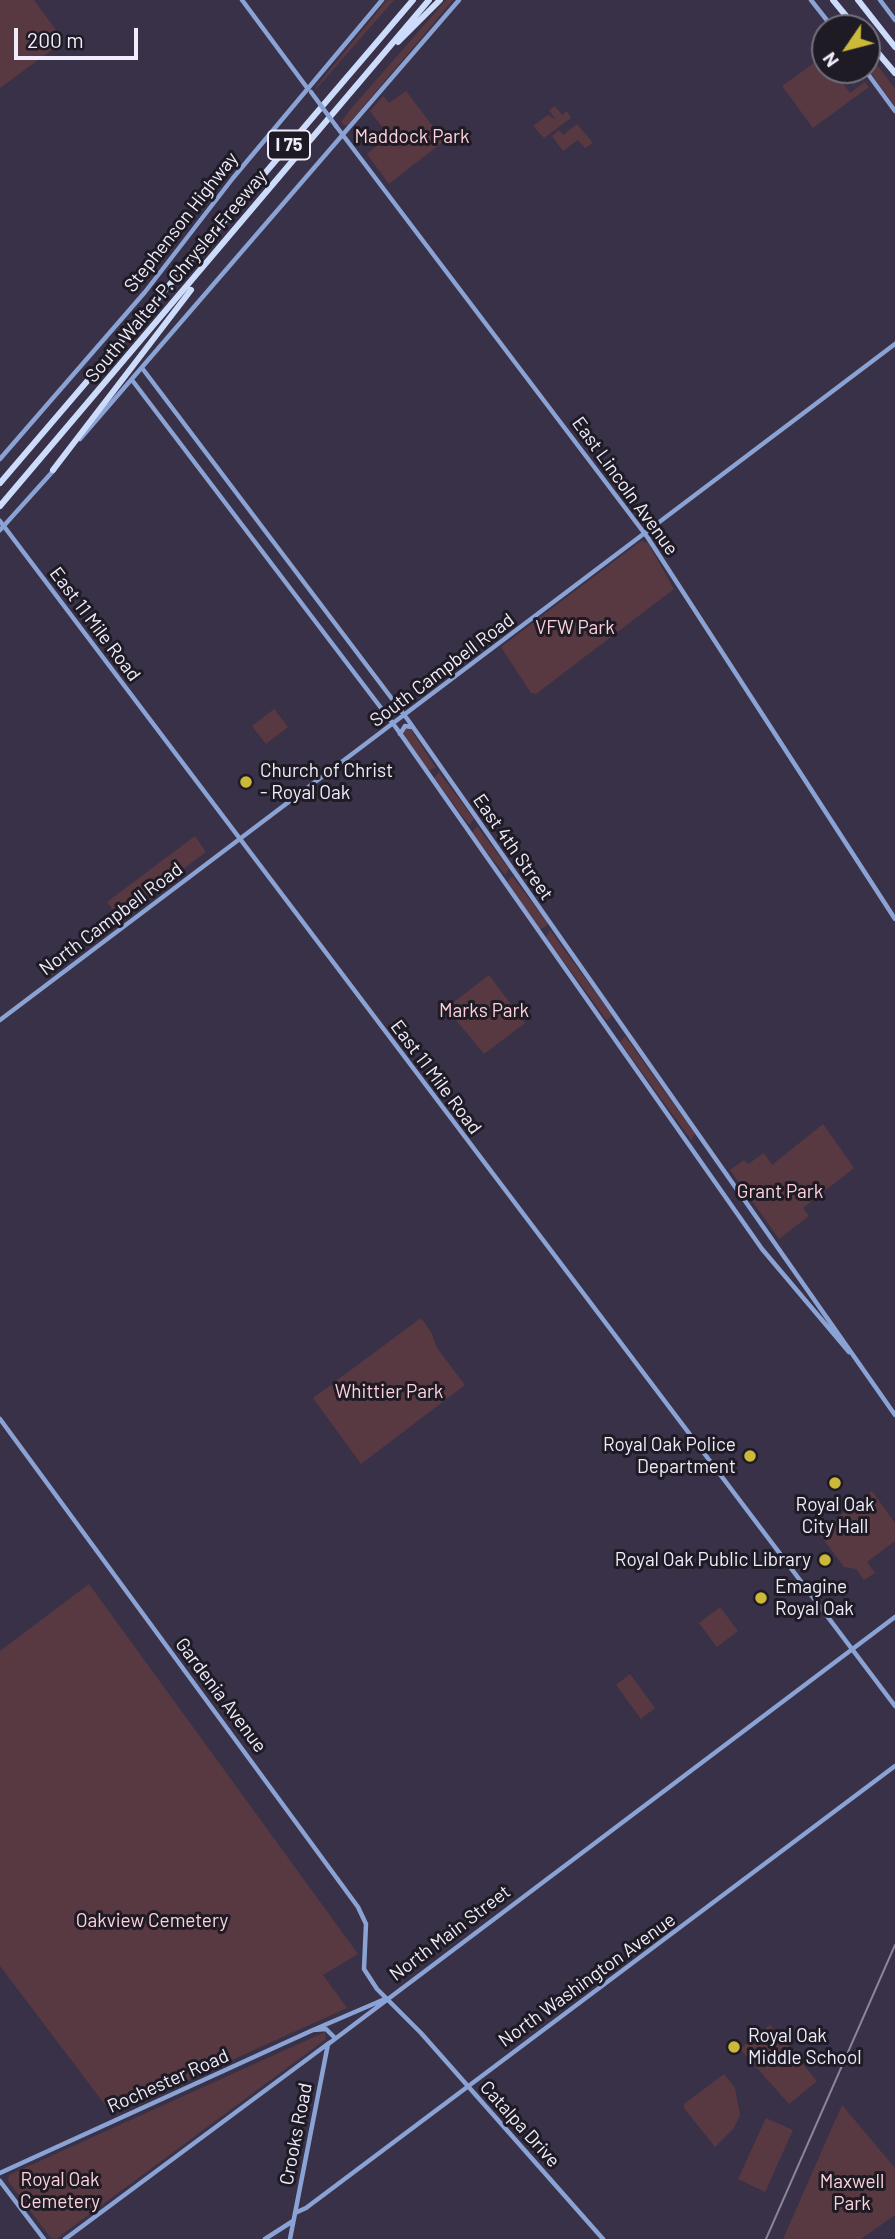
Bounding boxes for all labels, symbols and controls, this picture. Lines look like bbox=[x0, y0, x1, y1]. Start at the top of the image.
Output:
scale bar bbox=[18, 14, 142, 58]
north arrow bbox=[811, 14, 881, 84]
text: 200 m bbox=[27, 27, 84, 52]
text: N bbox=[817, 48, 843, 72]
park label: Maddock Park bbox=[355, 126, 469, 148]
road number: I 75 bbox=[268, 130, 310, 160]
street label: Stephenson Highway bbox=[119, 147, 243, 297]
street label: South Walter P. Chrysler Freeway bbox=[80, 165, 272, 387]
street label: East Lincoln Avenue bbox=[567, 412, 683, 560]
street label: East 11 Mile Road bbox=[45, 562, 145, 686]
street label: South Campbell Road bbox=[365, 608, 519, 732]
park label: VFW Park bbox=[535, 617, 615, 639]
place label: Church of Christ - Royal Oak bbox=[260, 760, 393, 804]
marker: Church of Christ - Royal Oak bbox=[238, 774, 254, 790]
street label: East 4th Street bbox=[468, 790, 558, 904]
street label: North Campbell Road bbox=[35, 858, 187, 980]
park label: Marks Park bbox=[439, 1000, 529, 1022]
street label: East 11 Mile Road bbox=[386, 1015, 486, 1139]
park label: Grant Park bbox=[737, 1181, 823, 1203]
park label: Whittier Park bbox=[335, 1381, 443, 1403]
place label: Royal Oak Police Department bbox=[603, 1434, 736, 1478]
marker: Royal Oak Police Department bbox=[742, 1448, 758, 1464]
marker: Royal Oak City Hall bbox=[827, 1475, 843, 1491]
place label: Royal Oak City Hall bbox=[796, 1494, 874, 1538]
place label: Royal Oak Public Library bbox=[615, 1549, 811, 1571]
marker: Royal Oak Public Library bbox=[817, 1552, 833, 1568]
place label: Emagine Royal Oak bbox=[775, 1576, 854, 1620]
marker: Emagine Royal Oak bbox=[753, 1590, 769, 1606]
street label: Gardenia Avenue bbox=[171, 1633, 271, 1757]
street label: North Main Street bbox=[385, 1880, 515, 1986]
street label: North Washington Avenue bbox=[494, 1908, 680, 2052]
park label: Oakview Cemetery bbox=[76, 1910, 228, 1932]
place label: Royal Oak Middle School bbox=[748, 2025, 862, 2069]
marker: Royal Oak Middle School bbox=[726, 2039, 742, 2055]
street label: Rochester Road bbox=[104, 2044, 232, 2118]
street label: Catalpa Drive bbox=[475, 2076, 565, 2172]
street label: Crooks Road bbox=[275, 2081, 317, 2187]
park label: Royal Oak Cemetery bbox=[20, 2169, 100, 2213]
park label: Maxwell Park bbox=[820, 2171, 884, 2215]

